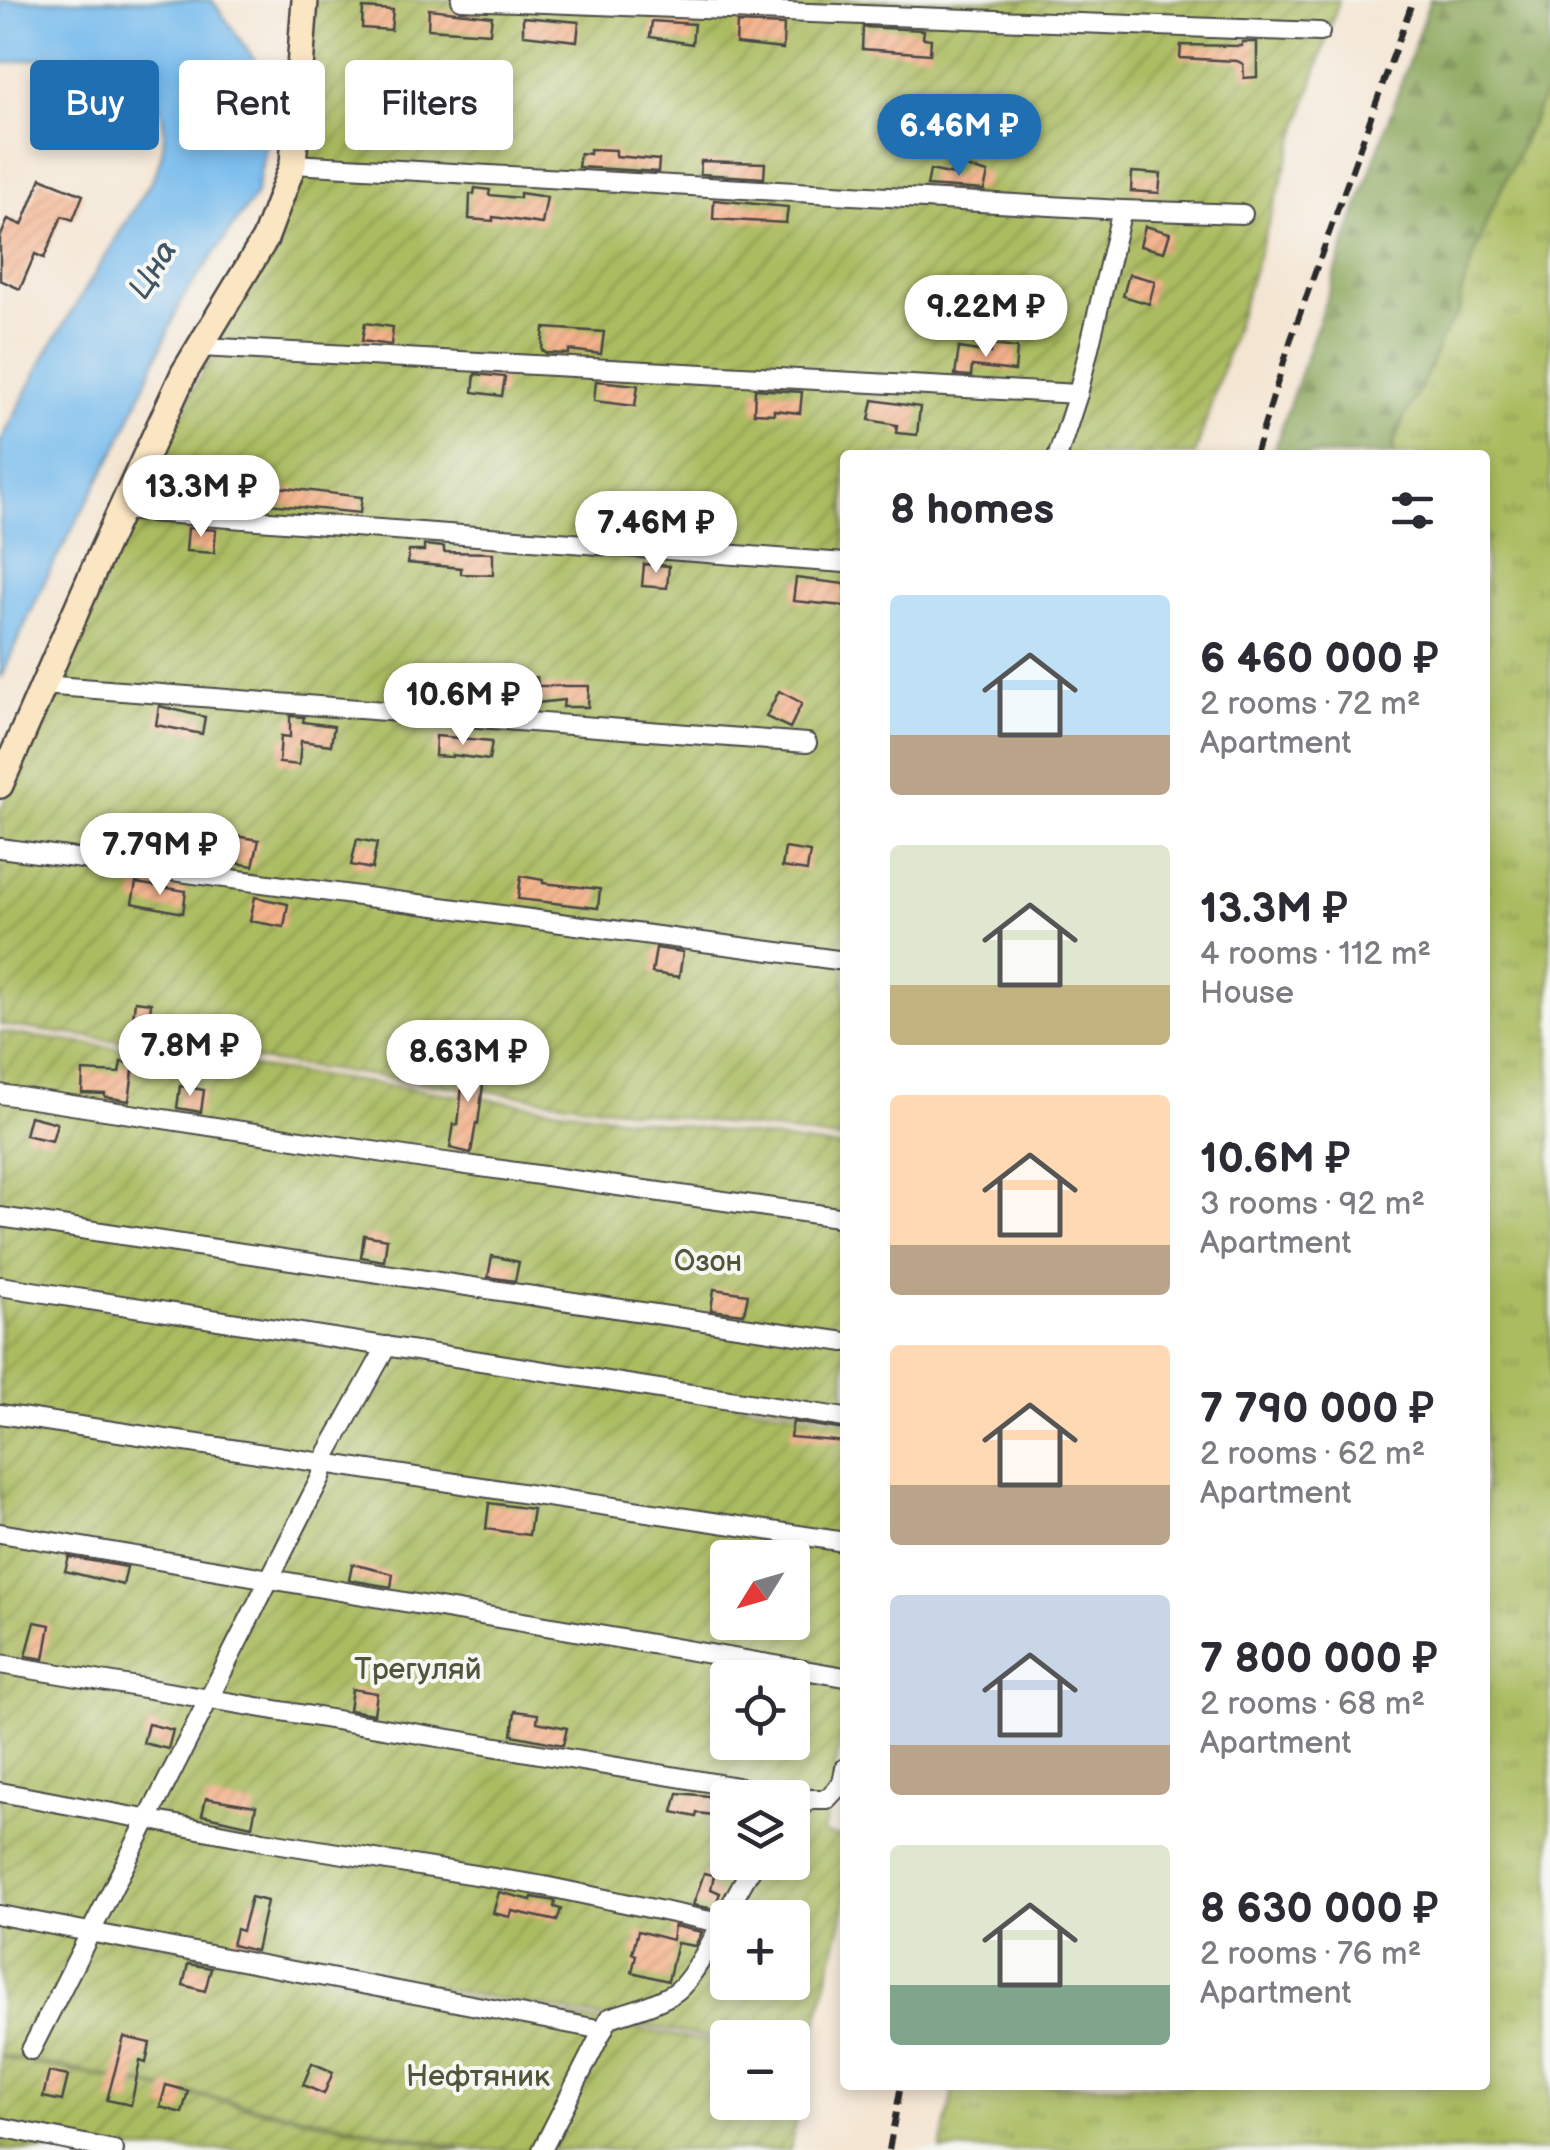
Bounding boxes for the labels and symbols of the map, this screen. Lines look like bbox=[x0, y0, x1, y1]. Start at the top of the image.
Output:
pin: 6.46M ₽ bbox=[867, 94, 1051, 179]
water label: Цна bbox=[120, 233, 186, 306]
pin: 9.22M ₽ bbox=[894, 275, 1078, 360]
pin: 13.3M ₽ bbox=[109, 455, 293, 540]
pin: 7.46M ₽ bbox=[564, 491, 748, 576]
pin: 10.6M ₽ bbox=[371, 663, 555, 748]
pin: 7.79M ₽ bbox=[68, 813, 252, 898]
pin: 7.8M ₽ bbox=[109, 1014, 271, 1099]
pin: 8.63M ₽ bbox=[376, 1020, 560, 1105]
park label: Озон bbox=[674, 1244, 742, 1280]
north arrow bbox=[710, 1540, 810, 1640]
park label: Трегуляй bbox=[354, 1652, 482, 1688]
park label: Нефтяник bbox=[406, 2059, 550, 2095]

